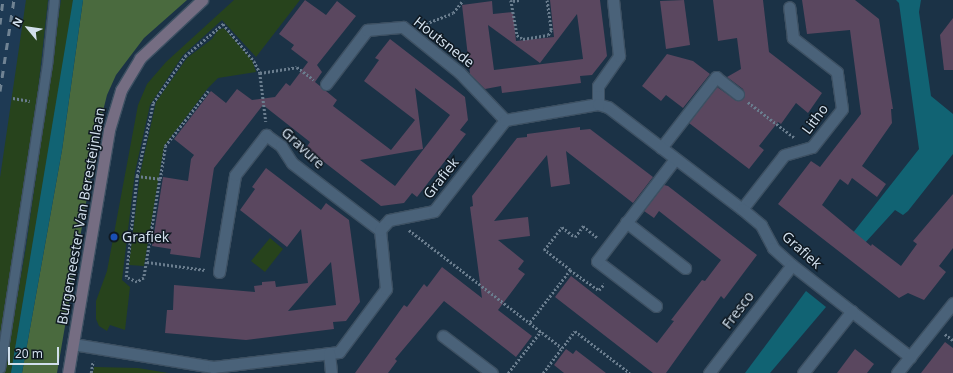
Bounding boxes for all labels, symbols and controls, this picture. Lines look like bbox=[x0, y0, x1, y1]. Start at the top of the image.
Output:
north arrow bbox=[8, 8, 48, 48]
street label: Houtsnede bbox=[410, 13, 478, 71]
text: N bbox=[8, 14, 26, 29]
street label: Litho bbox=[798, 101, 832, 137]
street label: Burgemeester Van Beresteijnlaan bbox=[54, 106, 108, 326]
street label: Gravure bbox=[278, 124, 328, 172]
street label: Grafiek bbox=[420, 154, 462, 202]
street label: Grafiek bbox=[779, 228, 825, 272]
place label: Grafiek bbox=[122, 229, 169, 245]
marker: Grafiek bbox=[109, 232, 119, 242]
street label: Fresco bbox=[718, 288, 758, 332]
scale bar bbox=[10, 339, 61, 365]
text: 20 m bbox=[15, 345, 43, 362]

